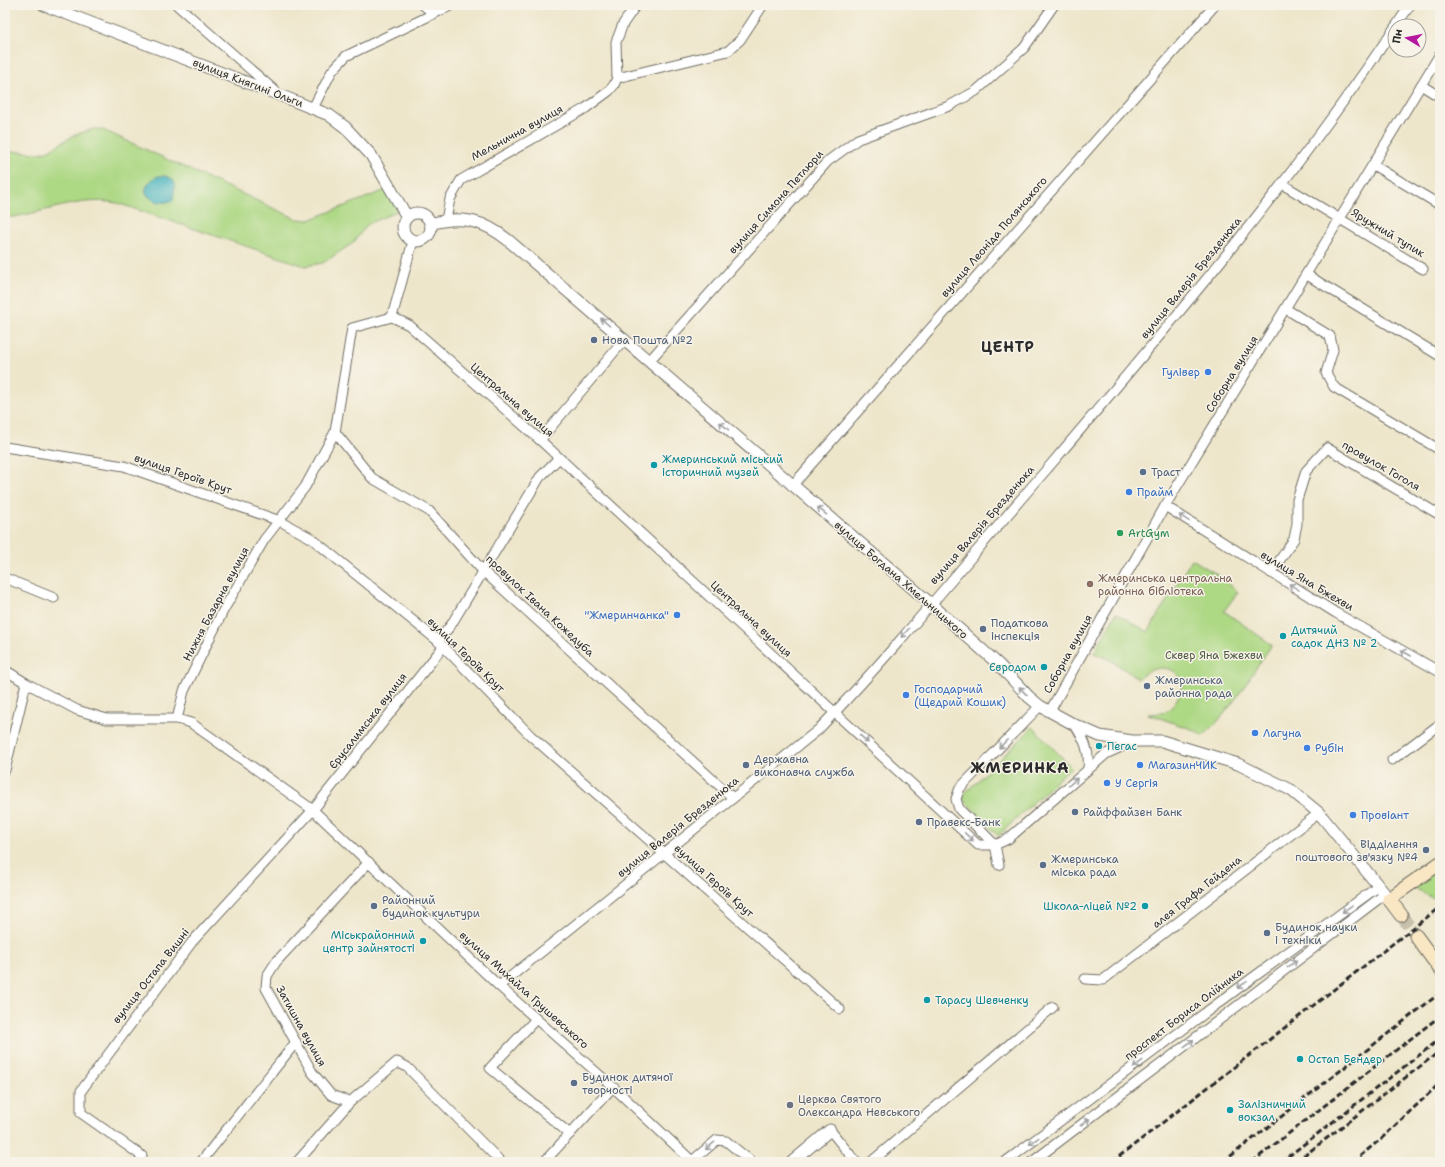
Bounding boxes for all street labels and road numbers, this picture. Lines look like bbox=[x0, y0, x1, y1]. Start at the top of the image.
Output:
street label: вулиця Княгині Ольги bbox=[190, 55, 306, 111]
street label: Мельнична вулиця bbox=[468, 101, 566, 165]
street label: вулиця Симона Петлюри bbox=[725, 147, 827, 257]
street label: вулиця Леоніда Полянського bbox=[937, 173, 1051, 301]
street label: Яружний тупик bbox=[1348, 205, 1428, 261]
street label: вулиця Валерія Брезденюка bbox=[1137, 214, 1245, 342]
street label: Соборна вулиця bbox=[1202, 333, 1262, 415]
street label: Центральна вулиця bbox=[467, 360, 557, 440]
street label: провулок Гоголя bbox=[1339, 438, 1423, 494]
street label: вулиця Героїв Крут bbox=[132, 450, 234, 498]
street label: вулиця Валерія Брезденюка bbox=[926, 462, 1038, 588]
street label: вулиця Богдана Хмельницького bbox=[831, 518, 971, 643]
street label: Нижня Базарна вулиця bbox=[179, 544, 253, 664]
street label: вулиця Яна Бжехви bbox=[1258, 547, 1356, 615]
street label: провулок Івана Кожедуба bbox=[483, 552, 597, 660]
street label: Центральна вулиця bbox=[707, 577, 795, 661]
street label: Соборна вулиця bbox=[1040, 612, 1096, 696]
street label: вулиця Героїв Крут bbox=[424, 614, 508, 696]
street label: Єрусалимська вулиця bbox=[326, 670, 410, 772]
street label: вулиця Валерія Брезденюка bbox=[614, 773, 742, 881]
street label: вулиця Героїв Крут bbox=[671, 841, 757, 921]
street label: алея Графа Гейдена bbox=[1149, 852, 1245, 932]
street label: вулиця Остапа Вишні bbox=[109, 925, 193, 1027]
street label: вулиця Михайла Грушевського bbox=[456, 928, 592, 1052]
street label: проспект Бориса Олійника bbox=[1122, 964, 1247, 1064]
street label: Затишна вулиця bbox=[273, 983, 329, 1069]

